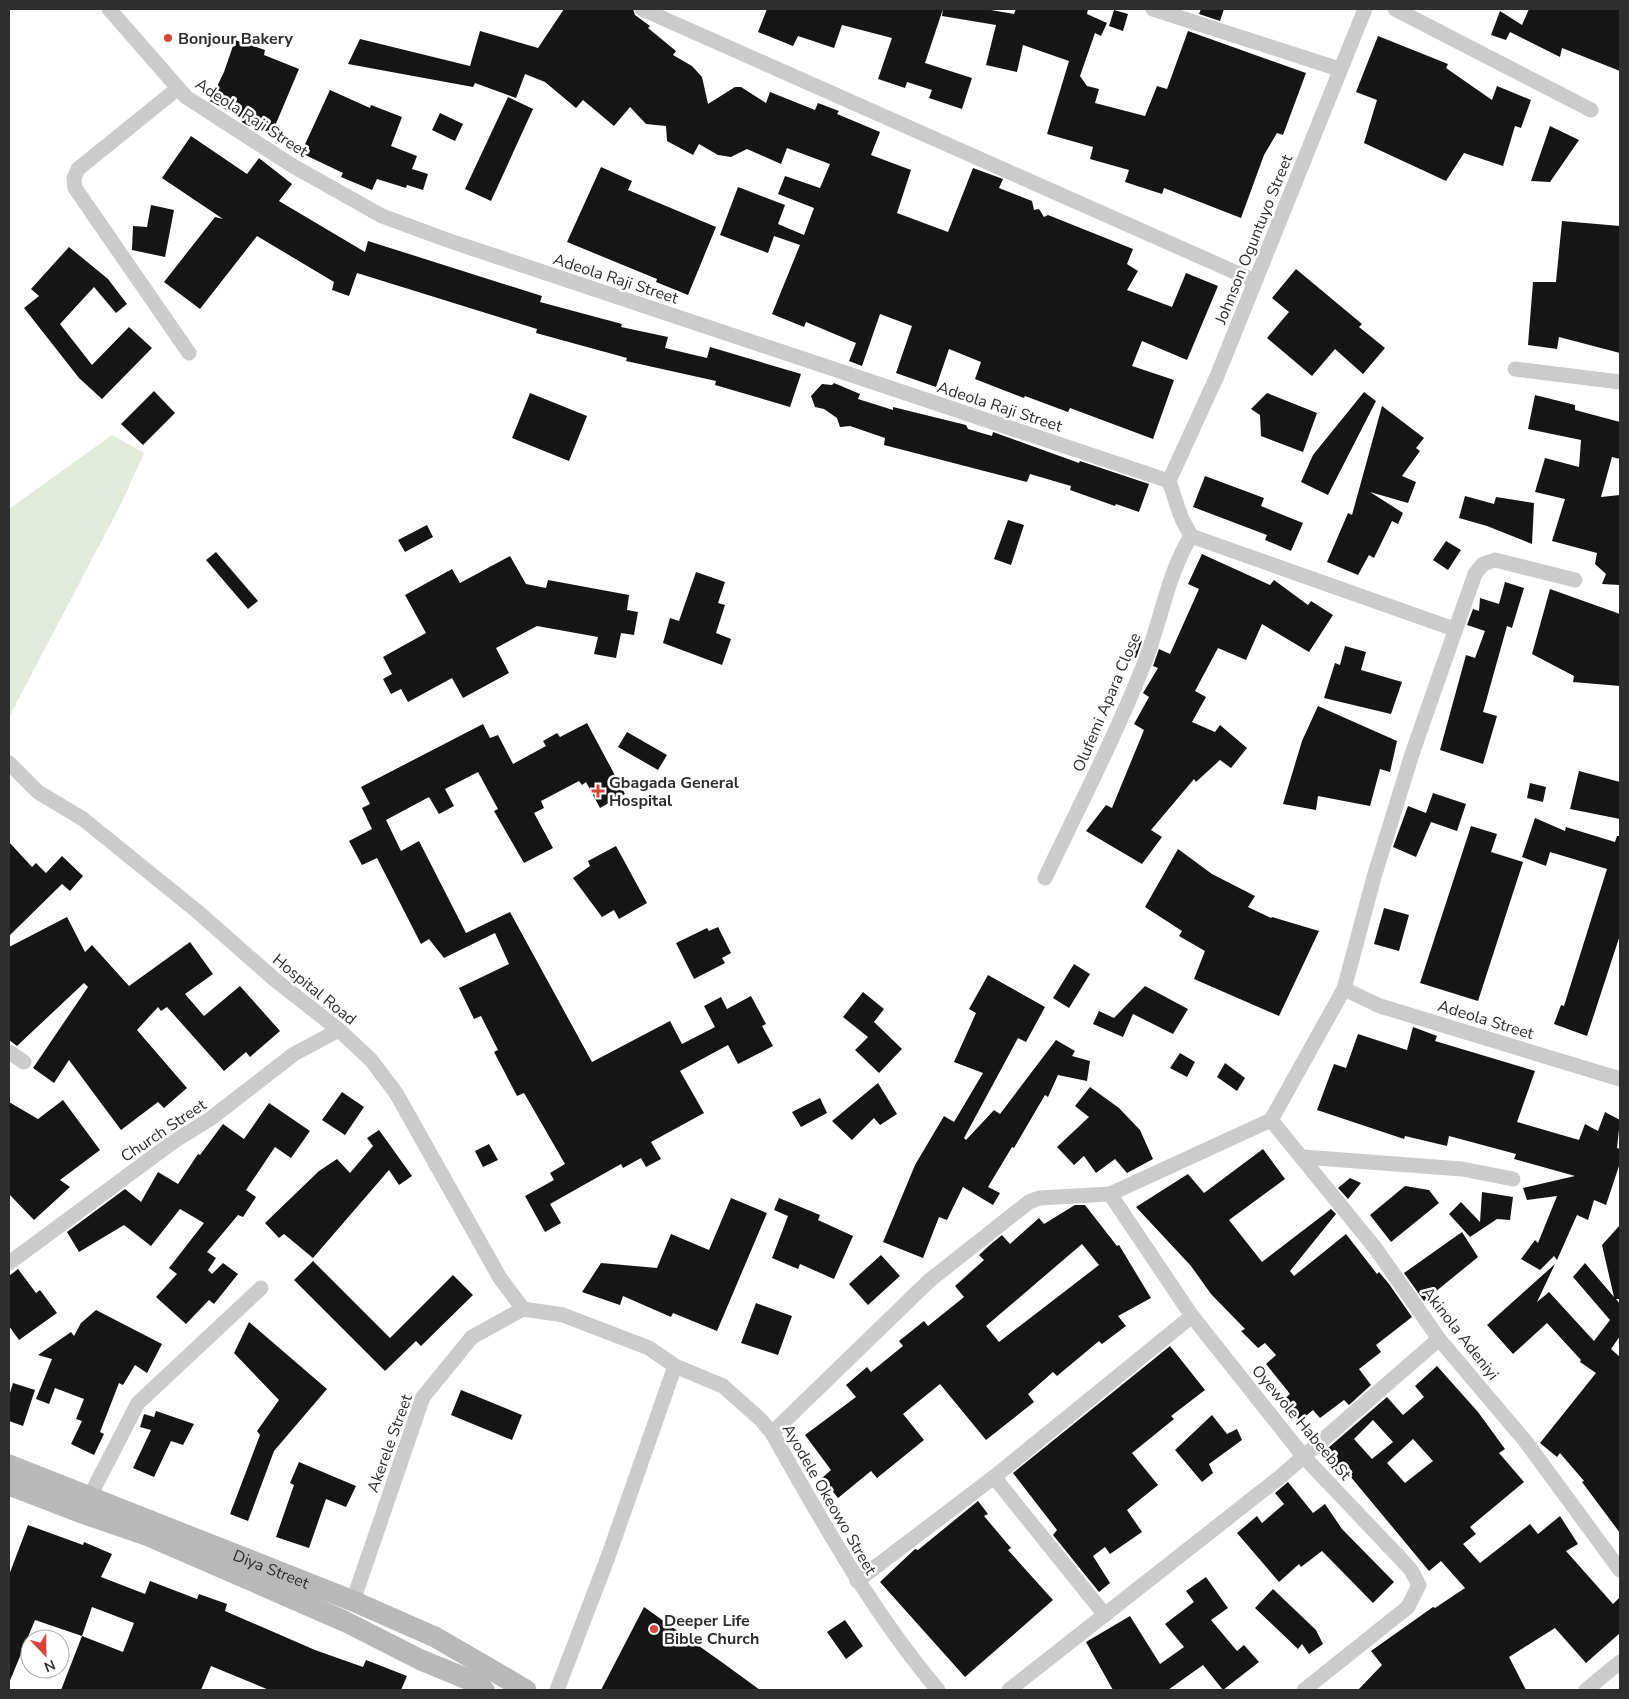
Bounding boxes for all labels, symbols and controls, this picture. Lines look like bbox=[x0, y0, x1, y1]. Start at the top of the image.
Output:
place label: Bonjour Bakery bbox=[178, 28, 293, 50]
marker: Bonjour Bakery bbox=[162, 32, 174, 44]
street label: Adeola Raji Street bbox=[191, 73, 312, 163]
street label: Johnson Oguntuyo Street bbox=[1209, 151, 1298, 328]
street label: Adeola Raji Street bbox=[550, 248, 681, 310]
street label: Adeola Raji Street bbox=[934, 376, 1065, 438]
street label: Olufemi Apara Close bbox=[1068, 629, 1146, 775]
place label: Gbagada General Hospital bbox=[609, 772, 739, 812]
marker: Gbagada General Hospital bbox=[591, 784, 605, 798]
street label: Hospital Road bbox=[268, 949, 361, 1030]
street label: Adeola Street bbox=[1435, 995, 1537, 1045]
street label: Church Street bbox=[116, 1094, 211, 1168]
street label: Akinola Adeniyi bbox=[1417, 1282, 1504, 1385]
street label: Oyewole Habeeb St bbox=[1246, 1360, 1356, 1485]
street label: Akerele Street bbox=[362, 1391, 418, 1496]
street label: Ayodele Okeowo Street bbox=[777, 1420, 882, 1579]
street label: Diya Street bbox=[230, 1545, 312, 1595]
place label: Deeper Life Bible Church bbox=[664, 1610, 759, 1650]
marker: Deeper Life Bible Church bbox=[648, 1623, 660, 1635]
north arrow bbox=[20, 1629, 70, 1679]
text: N bbox=[41, 1655, 58, 1676]

